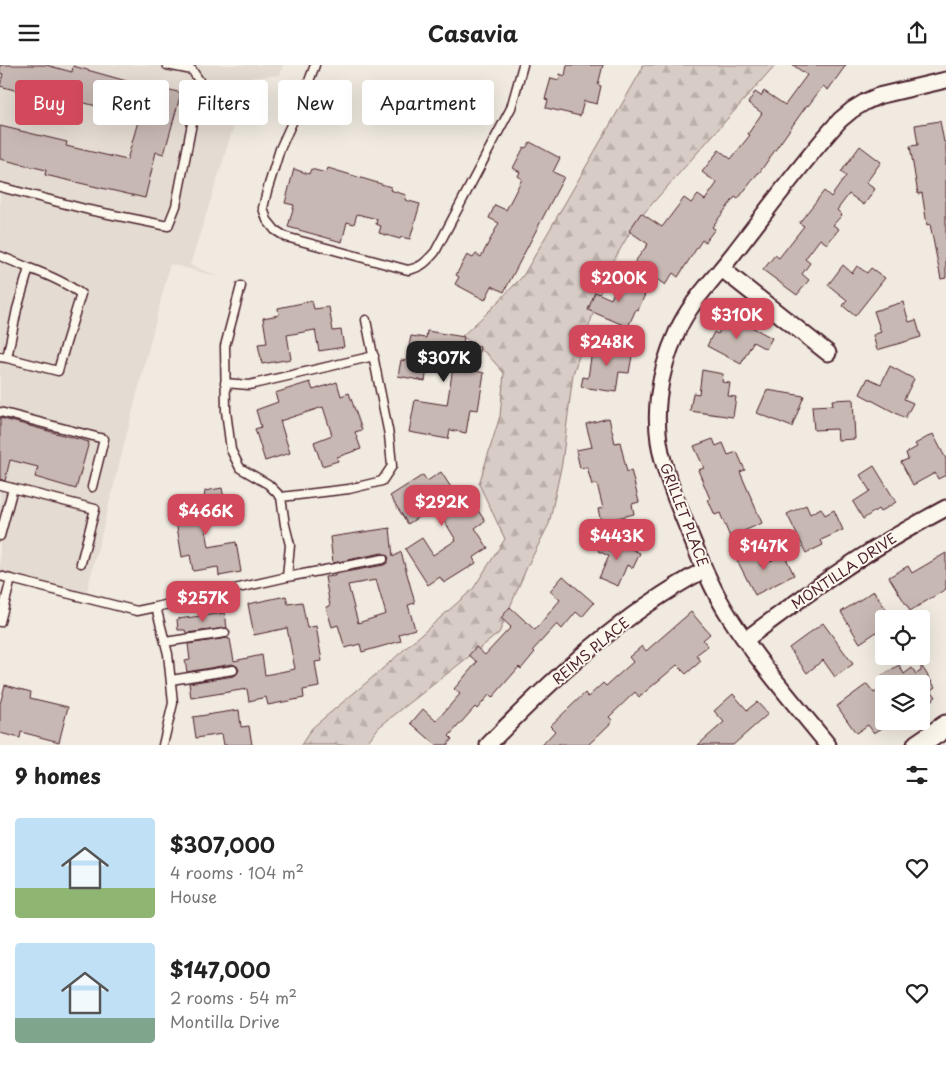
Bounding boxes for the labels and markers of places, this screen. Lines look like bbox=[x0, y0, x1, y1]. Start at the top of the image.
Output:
pin: $200K bbox=[584, 261, 654, 303]
pin: $310K bbox=[702, 297, 772, 340]
pin: $248K bbox=[572, 325, 642, 367]
pin: $307K bbox=[409, 341, 479, 383]
pin: $292K bbox=[407, 485, 477, 527]
pin: $466K bbox=[171, 493, 241, 536]
pin: $443K bbox=[582, 519, 652, 561]
pin: $147K bbox=[729, 529, 799, 571]
pin: $257K bbox=[168, 581, 238, 623]

